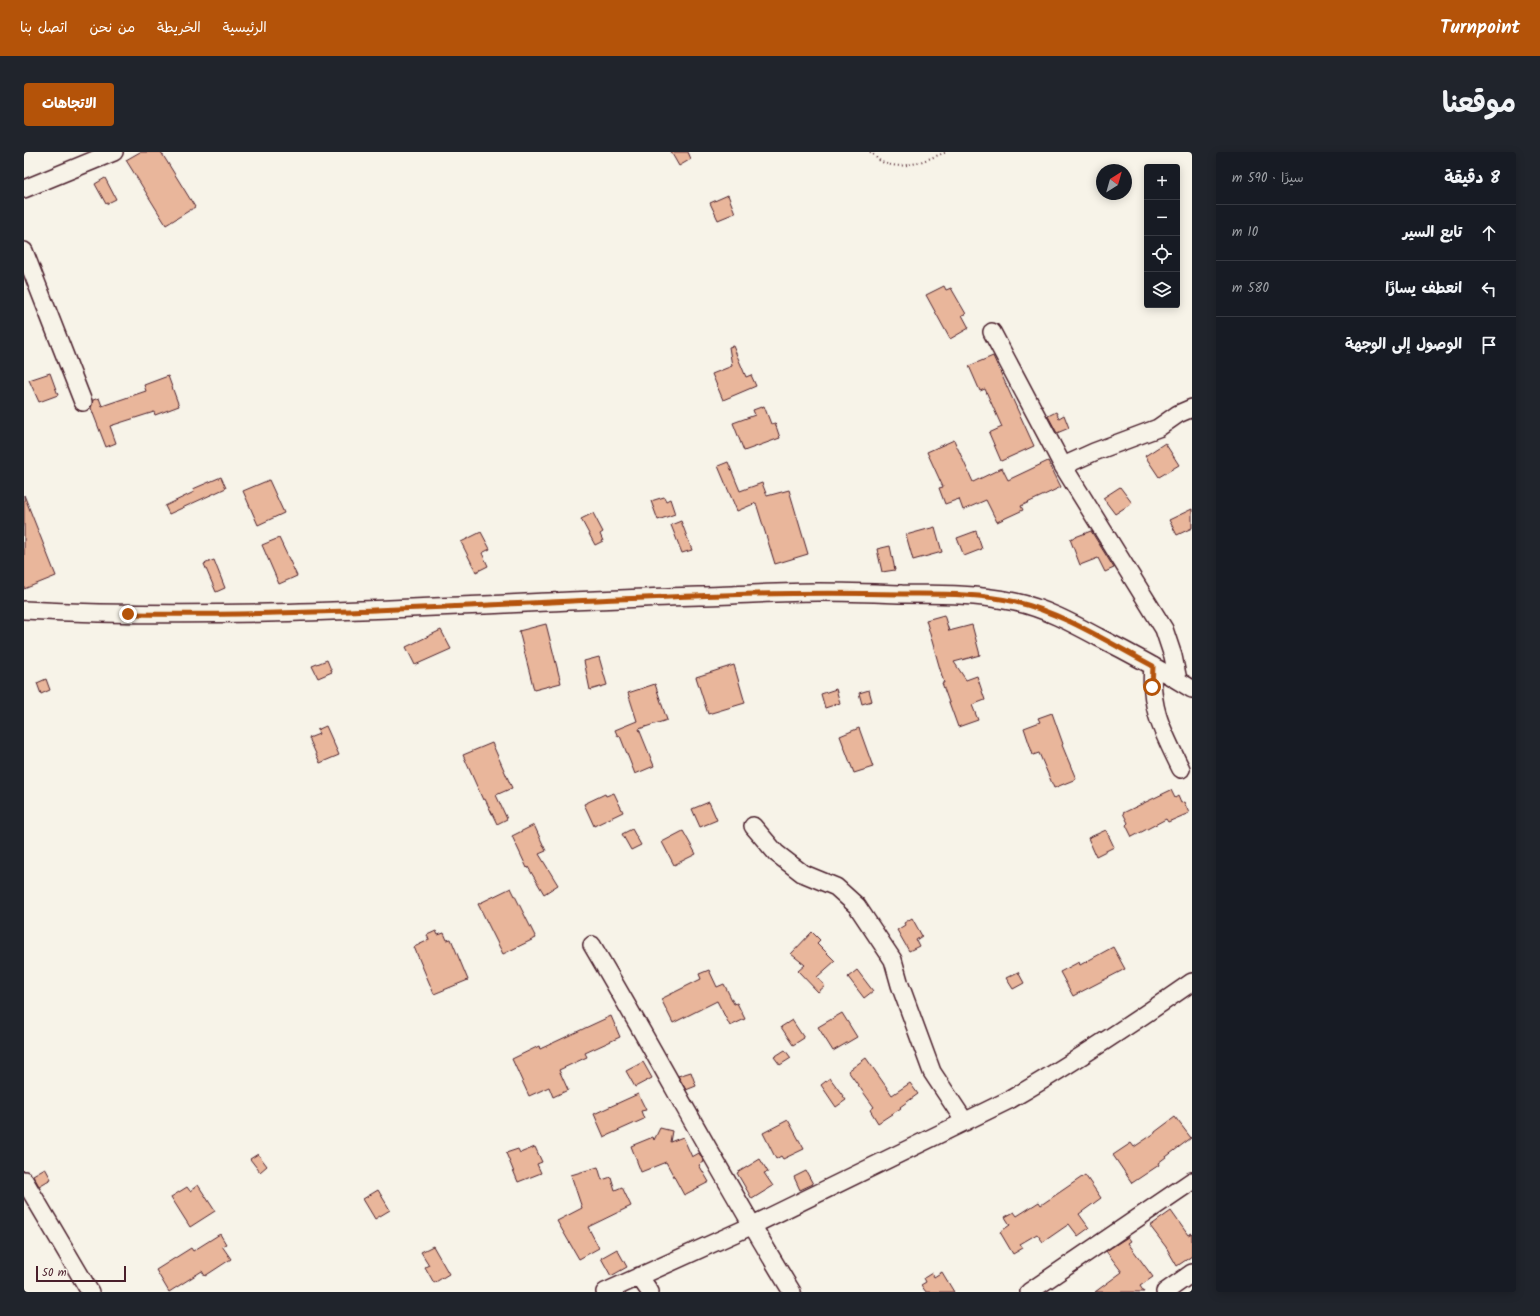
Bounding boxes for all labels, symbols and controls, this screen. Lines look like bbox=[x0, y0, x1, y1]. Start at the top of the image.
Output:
text: Turnpoint bbox=[1440, 13, 1520, 43]
text: اتصل بنا bbox=[20, 17, 68, 39]
text: من نحن bbox=[90, 17, 135, 39]
text: الخريطة bbox=[157, 17, 201, 39]
text: الرئيسية bbox=[223, 17, 267, 39]
text: موقعنا bbox=[1442, 82, 1516, 127]
button: الاتجاهات bbox=[24, 83, 114, 126]
north arrow bbox=[1096, 164, 1132, 200]
map controls bbox=[1144, 164, 1180, 308]
button: + bbox=[1144, 164, 1180, 200]
text: 8 دقيقة bbox=[1444, 165, 1500, 192]
text: سيرًا · 590 m bbox=[1232, 168, 1304, 189]
button: − bbox=[1144, 200, 1180, 236]
text: تابع السير bbox=[1403, 221, 1462, 245]
text: 10 m bbox=[1232, 222, 1258, 243]
icon: ahead bbox=[1478, 222, 1500, 244]
button: locate bbox=[1144, 236, 1180, 272]
button: layers bbox=[1144, 272, 1180, 308]
text: انعطف يسارًا bbox=[1385, 277, 1462, 301]
text: 580 m bbox=[1232, 278, 1269, 299]
icon: left bbox=[1478, 278, 1500, 300]
text: الوصول إلى الوجهة bbox=[1345, 333, 1462, 357]
icon: arrive bbox=[1478, 334, 1500, 356]
route end bbox=[119, 605, 137, 623]
route start bbox=[1143, 678, 1161, 696]
scale bar bbox=[36, 1264, 126, 1283]
text: 50 m bbox=[42, 1264, 67, 1282]

